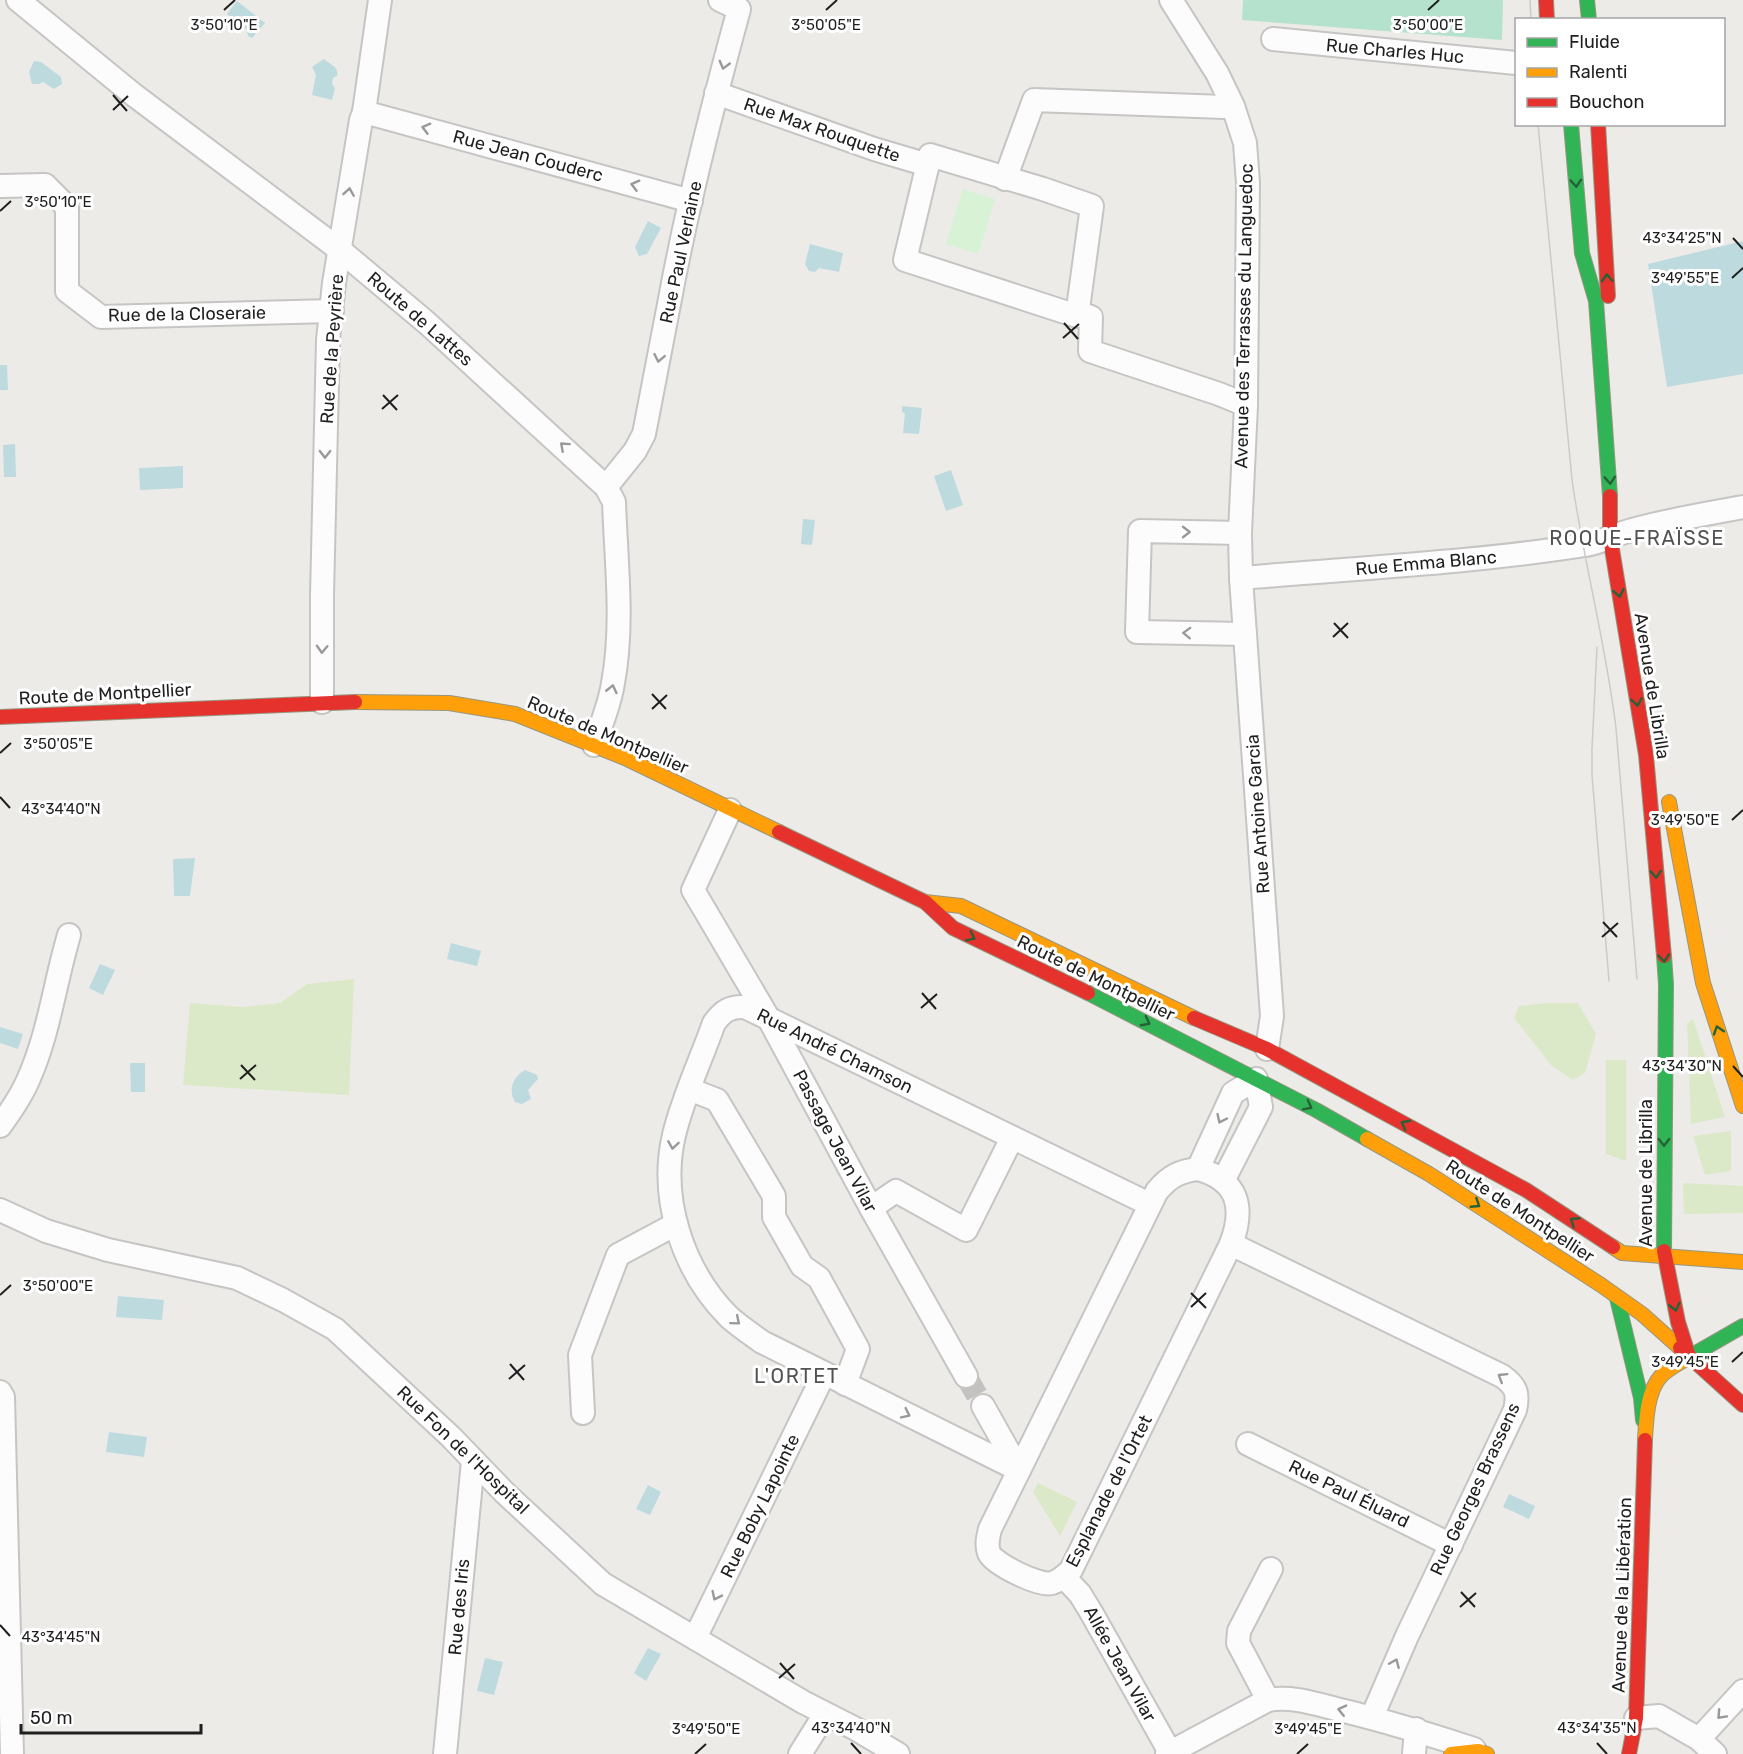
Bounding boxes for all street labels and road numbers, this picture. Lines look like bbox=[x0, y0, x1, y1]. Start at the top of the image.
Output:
street label: Rue Charles Huc bbox=[1325, 34, 1465, 68]
street label: Rue Max Rouquette bbox=[741, 93, 903, 167]
street label: Rue Jean Couderc bbox=[451, 125, 605, 187]
street label: Avenue des Terrasses du Languedoc bbox=[1230, 163, 1258, 469]
street label: Rue Paul Verlaine bbox=[655, 179, 707, 325]
street label: Route de Lattes bbox=[363, 267, 477, 371]
street label: Rue de la Peyrière bbox=[316, 273, 348, 425]
street label: Rue de la Closeraie bbox=[108, 302, 266, 326]
street label: Rue Emma Blanc bbox=[1355, 546, 1498, 580]
street label: Avenue de Librilla bbox=[1630, 611, 1674, 761]
street label: Route de Montpellier bbox=[18, 678, 192, 710]
street label: Route de Montpellier bbox=[524, 691, 692, 779]
street label: Rue Antoine Garcia bbox=[1241, 734, 1275, 894]
street label: Route de Montpellier bbox=[1013, 930, 1179, 1026]
street label: Rue André Chamson bbox=[753, 1004, 917, 1098]
street label: Passage Jean Vilar bbox=[788, 1066, 882, 1216]
street label: Avenue de Librilla bbox=[1635, 1099, 1657, 1247]
street label: Route de Montpellier bbox=[1442, 1155, 1599, 1267]
street label: Rue Fon de l'Hospital bbox=[392, 1381, 534, 1519]
street label: Rue Georges Brassens bbox=[1425, 1399, 1525, 1579]
street label: Esplanade de l'Ortet bbox=[1061, 1411, 1157, 1571]
street label: Rue Boby Lapointe bbox=[716, 1431, 804, 1581]
street label: Rue Paul Éluard bbox=[1285, 1455, 1413, 1533]
street label: Avenue de la Libération bbox=[1608, 1497, 1636, 1693]
street label: Rue des Iris bbox=[444, 1558, 474, 1656]
street label: Allée Jean Vilar bbox=[1079, 1602, 1161, 1726]

